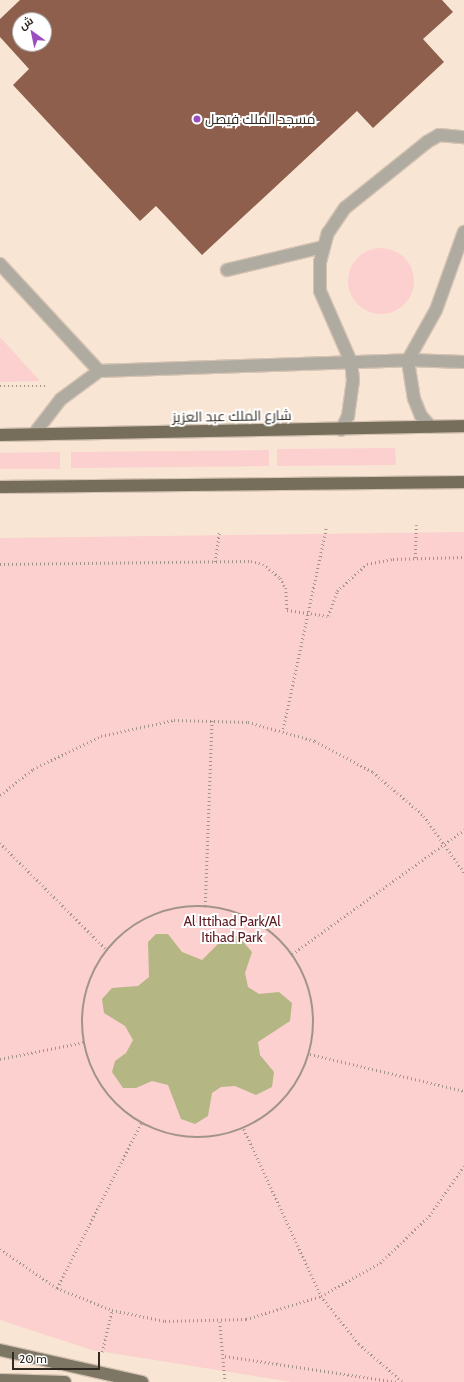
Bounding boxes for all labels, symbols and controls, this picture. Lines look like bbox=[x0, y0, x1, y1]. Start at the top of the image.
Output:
north arrow bbox=[12, 12, 52, 52]
text: ش bbox=[16, 13, 36, 32]
place label: مسجد الملك فيصل bbox=[205, 111, 315, 127]
marker: مسجد الملك فيصل bbox=[192, 114, 202, 124]
street label: شارع الملك عبد العزيز bbox=[172, 407, 292, 425]
park label: Al Ittihad Park/Al Itihad Park bbox=[184, 913, 280, 946]
scale bar bbox=[14, 1344, 102, 1370]
text: 20 m bbox=[19, 1351, 47, 1366]

